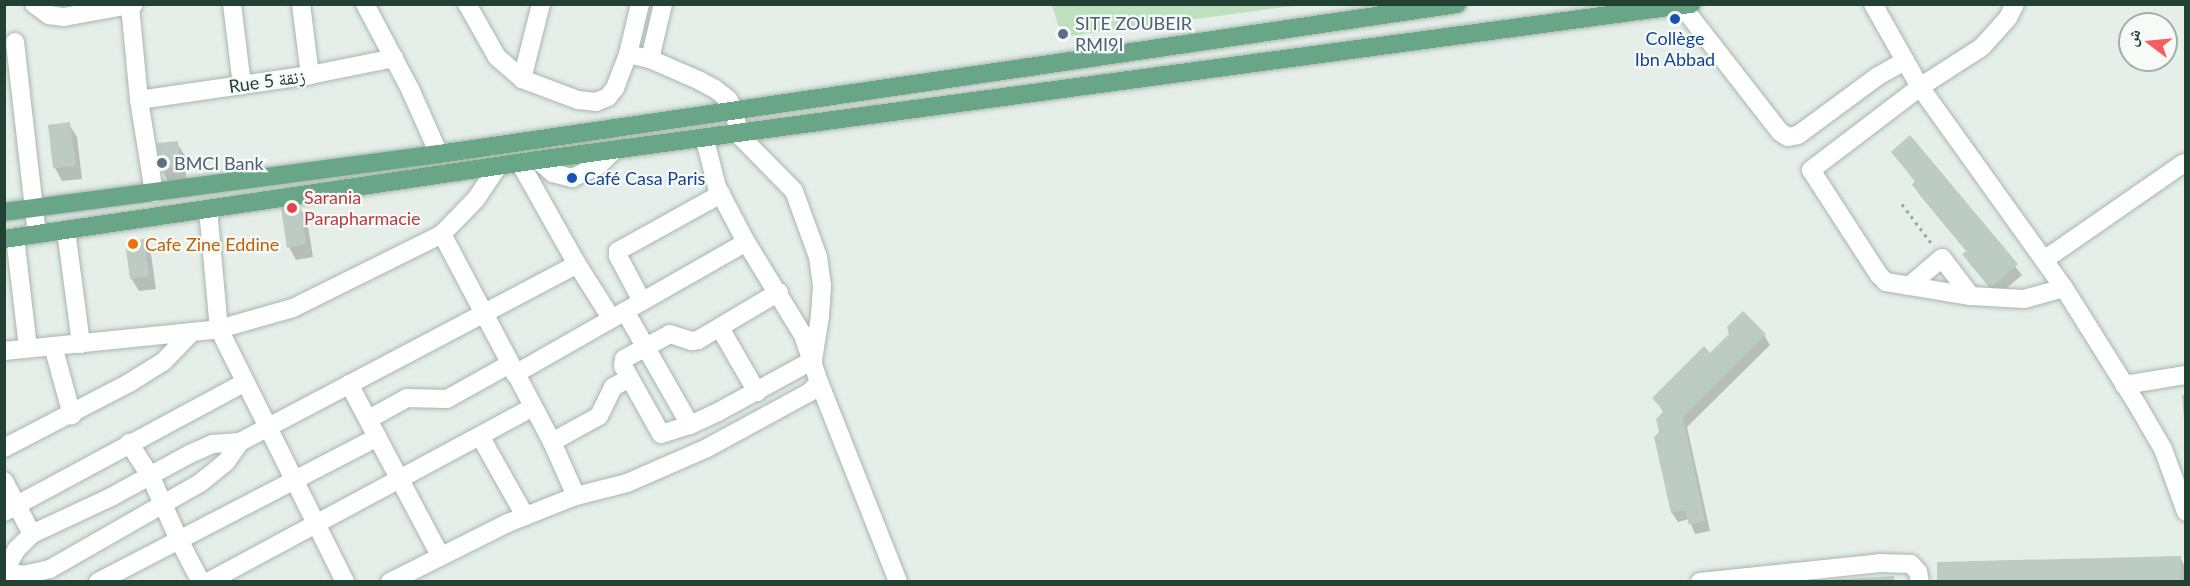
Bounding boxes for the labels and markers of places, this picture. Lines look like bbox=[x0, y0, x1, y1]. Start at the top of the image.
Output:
marker: Collège Ibn Abbad bbox=[1668, 12, 1682, 26]
place label: SITE ZOUBEIR RMI9I bbox=[1075, 13, 1192, 56]
marker: SITE ZOUBEIR RMI9I bbox=[1056, 27, 1070, 41]
place label: Collège Ibn Abbad bbox=[1635, 28, 1715, 70]
place label: BMCI Bank bbox=[174, 152, 264, 174]
marker: BMCI Bank bbox=[155, 156, 169, 170]
place label: Café Casa Paris bbox=[584, 167, 705, 189]
marker: Café Casa Paris bbox=[565, 171, 579, 185]
place label: Sarania Parapharmacie bbox=[304, 187, 421, 230]
marker: Sarania Parapharmacie bbox=[285, 201, 299, 215]
place label: Cafe Zine Eddine bbox=[145, 233, 279, 255]
marker: Cafe Zine Eddine bbox=[126, 237, 140, 251]

